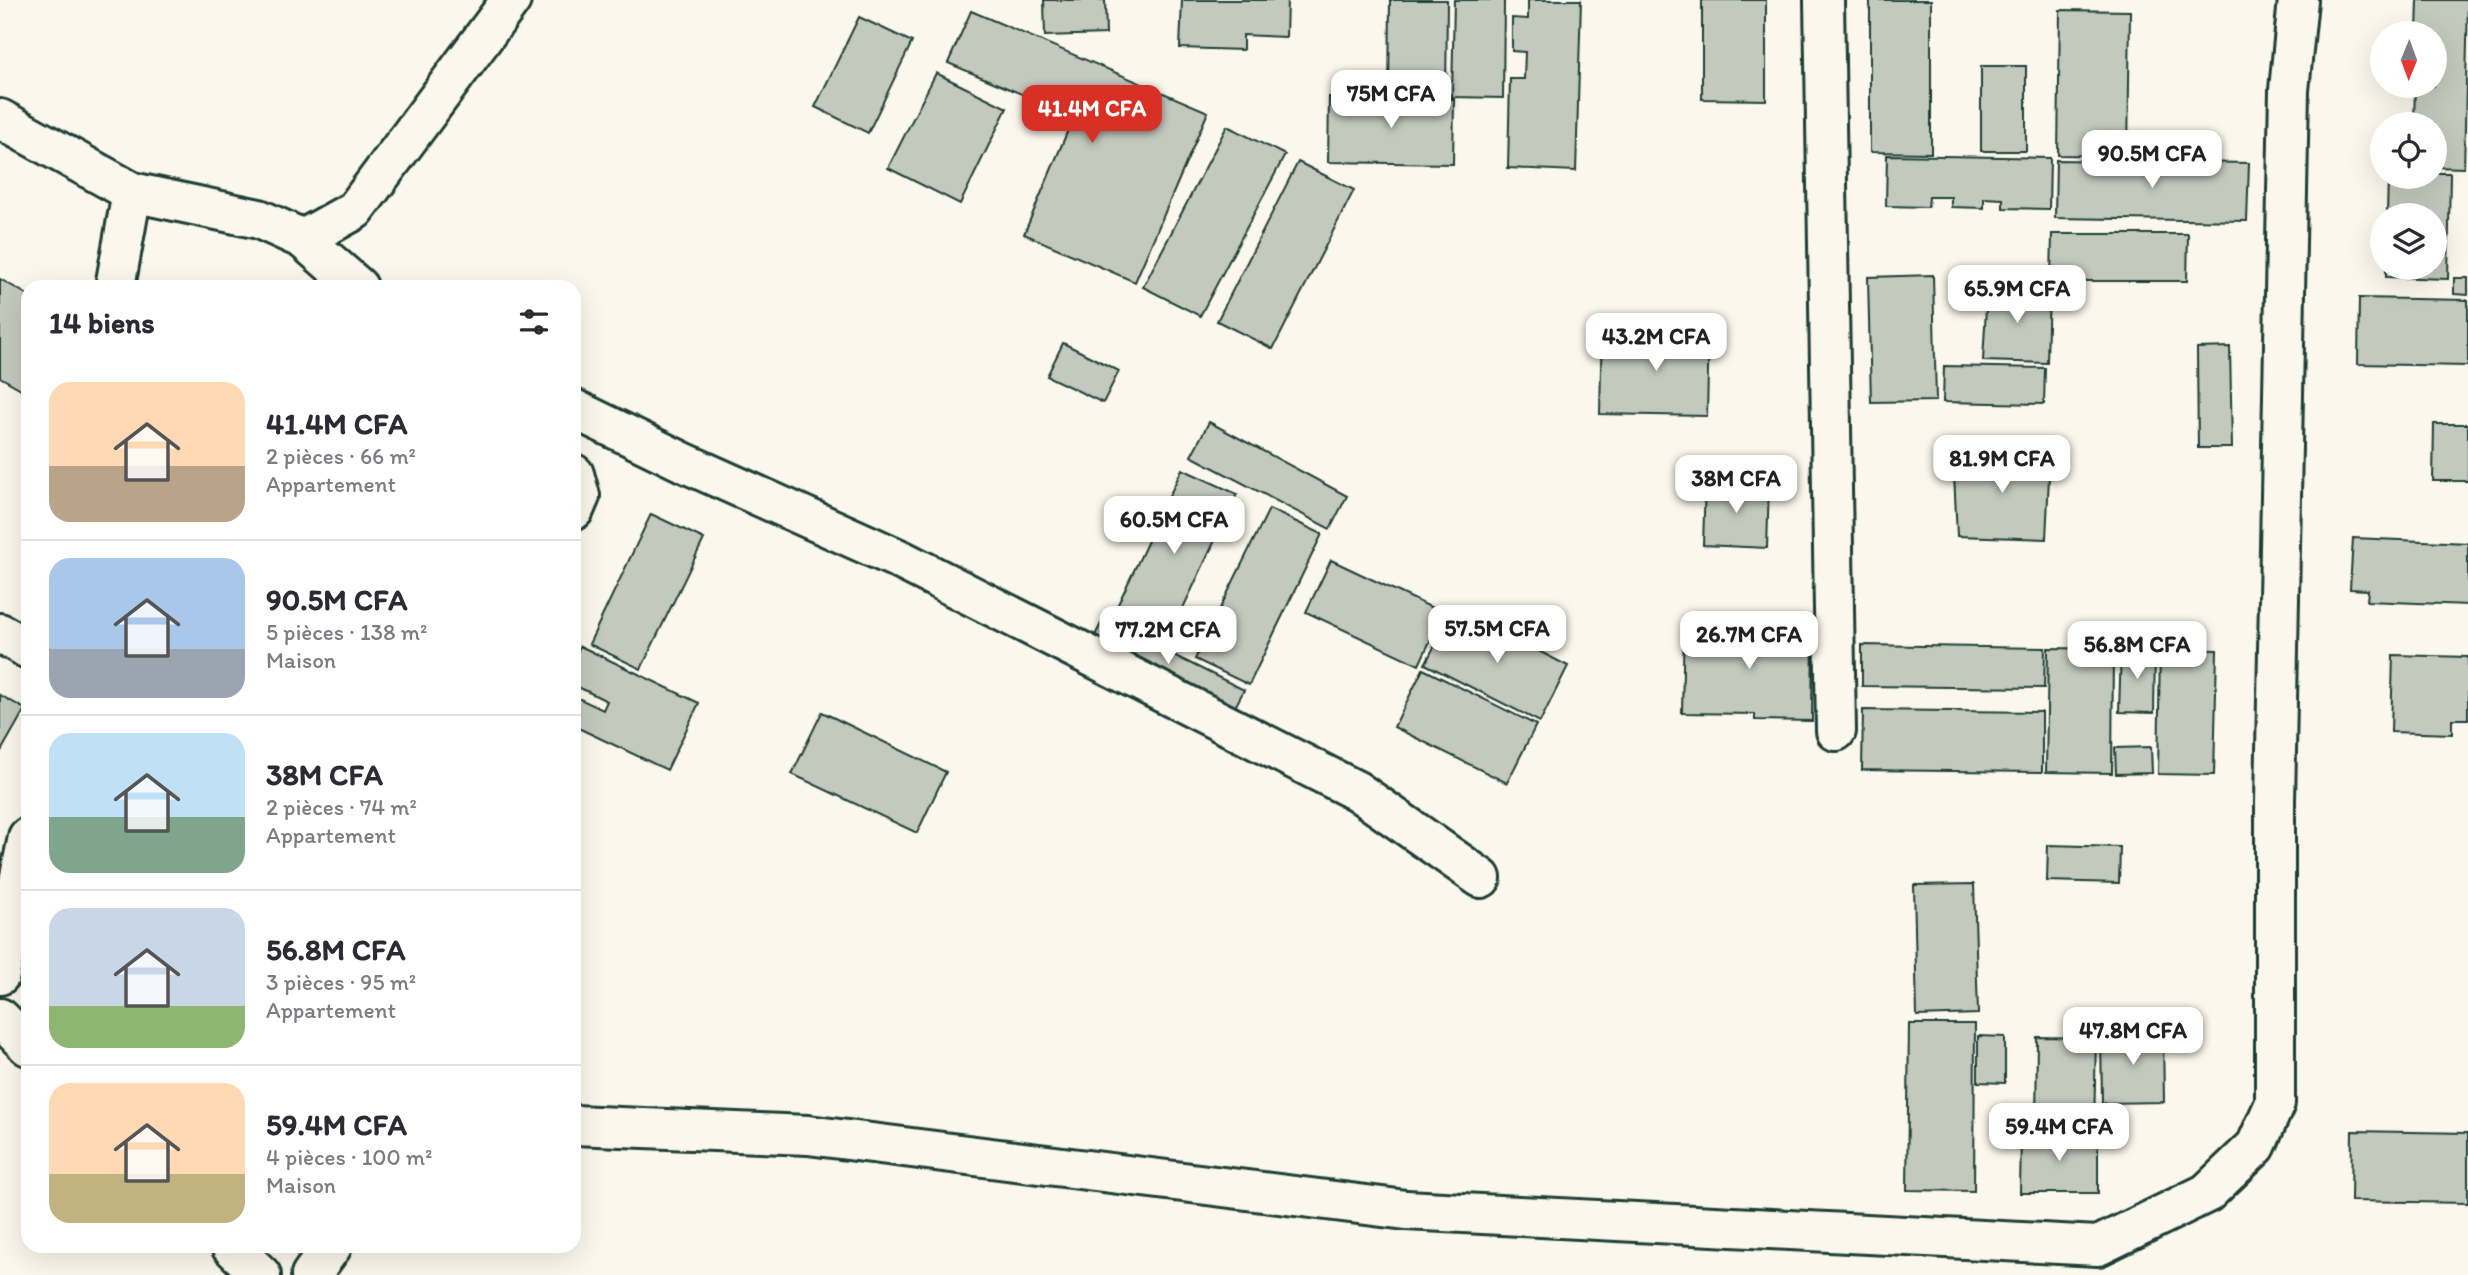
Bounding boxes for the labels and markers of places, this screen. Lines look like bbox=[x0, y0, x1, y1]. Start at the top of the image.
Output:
pin: 75M CFA bbox=[1326, 71, 1456, 130]
pin: 41.4M CFA bbox=[1012, 86, 1172, 145]
pin: 90.5M CFA bbox=[2072, 130, 2232, 190]
pin: 65.9M CFA bbox=[1937, 266, 2097, 325]
pin: 43.2M CFA bbox=[1576, 314, 1736, 373]
pin: 81.9M CFA bbox=[1922, 435, 2082, 495]
pin: 38M CFA bbox=[1671, 456, 1801, 515]
pin: 60.5M CFA bbox=[1094, 496, 1254, 556]
pin: 77.2M CFA bbox=[1088, 606, 1248, 666]
pin: 57.5M CFA bbox=[1417, 606, 1577, 665]
pin: 26.7M CFA bbox=[1669, 612, 1829, 671]
pin: 56.8M CFA bbox=[2057, 622, 2217, 681]
pin: 47.8M CFA bbox=[2053, 1007, 2213, 1067]
pin: 59.4M CFA bbox=[1979, 1104, 2139, 1163]

